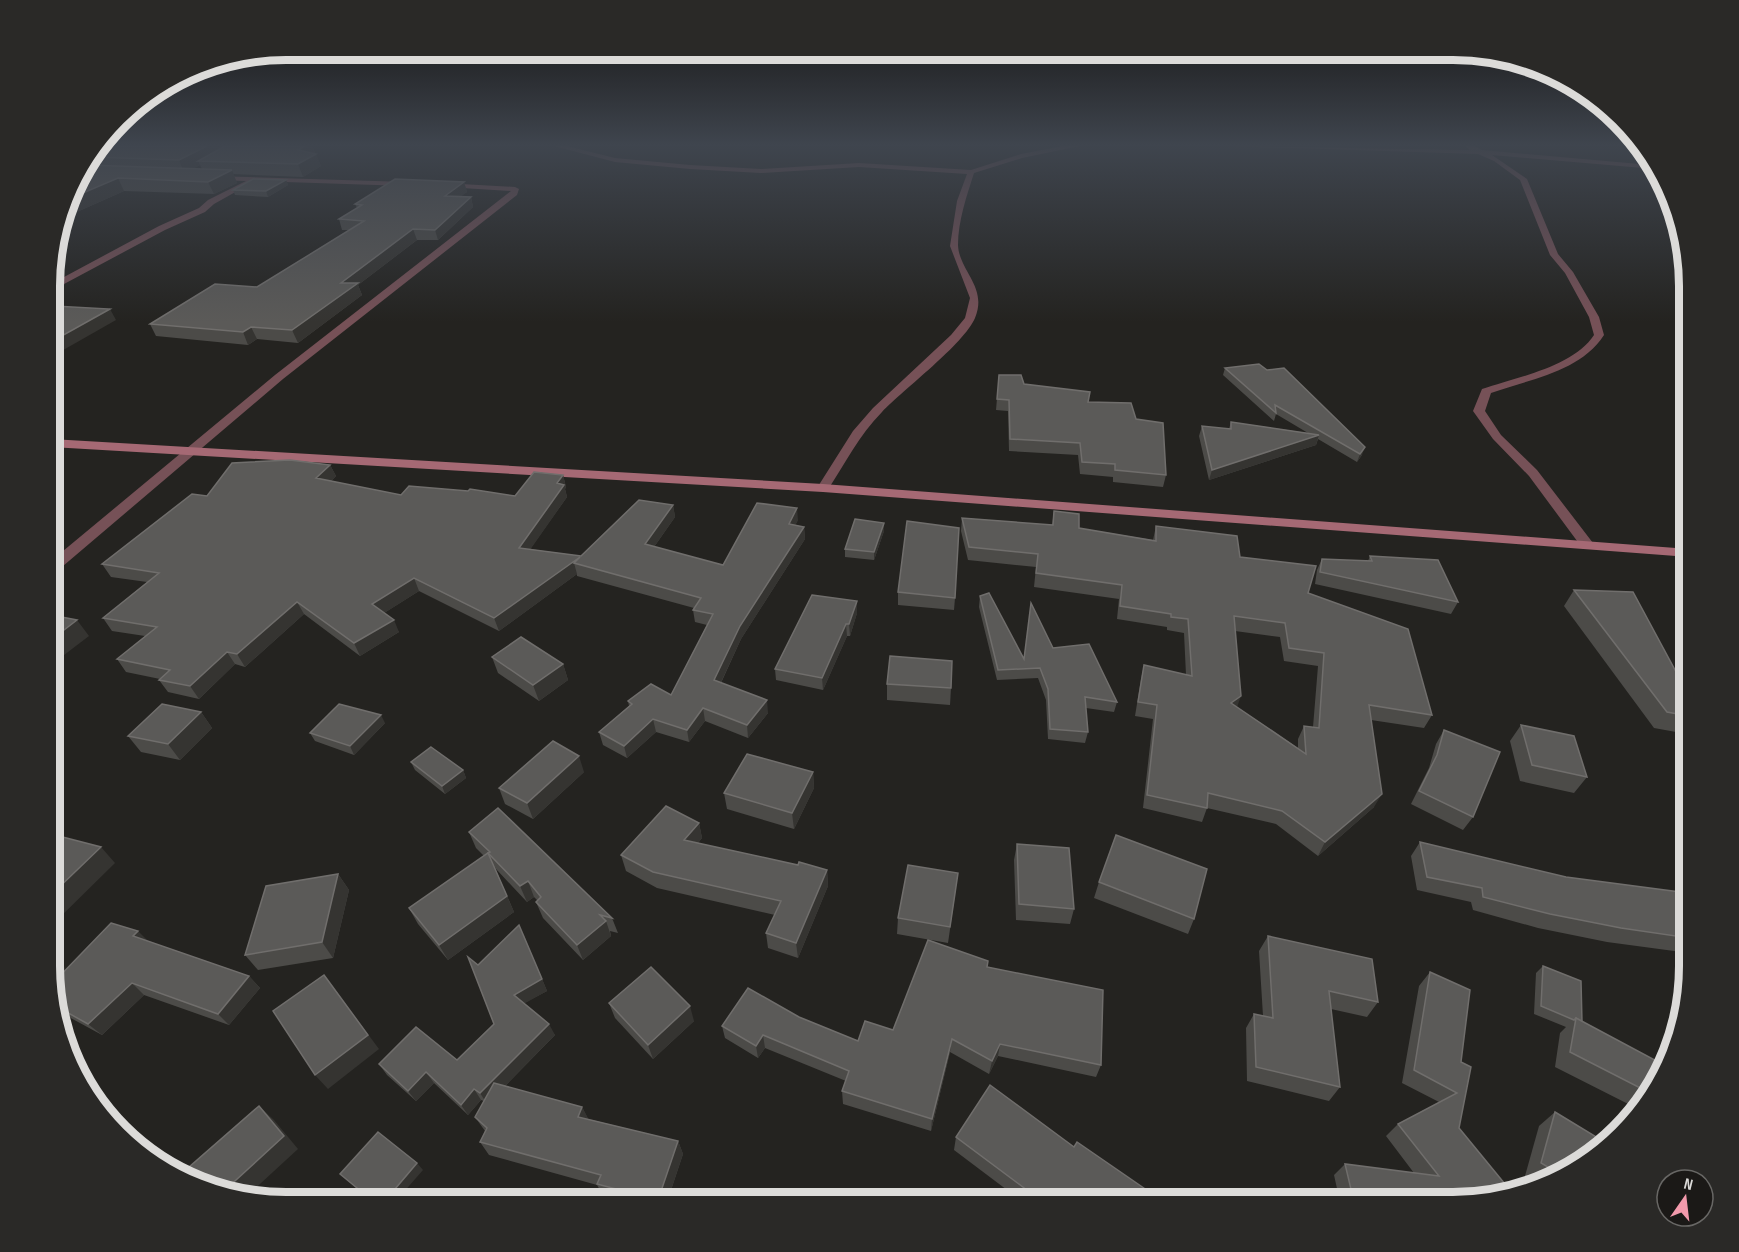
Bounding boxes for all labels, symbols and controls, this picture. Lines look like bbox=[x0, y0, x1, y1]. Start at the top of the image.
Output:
north arrow bbox=[1655, 1168, 1715, 1228]
text: N bbox=[1682, 1175, 1695, 1195]

